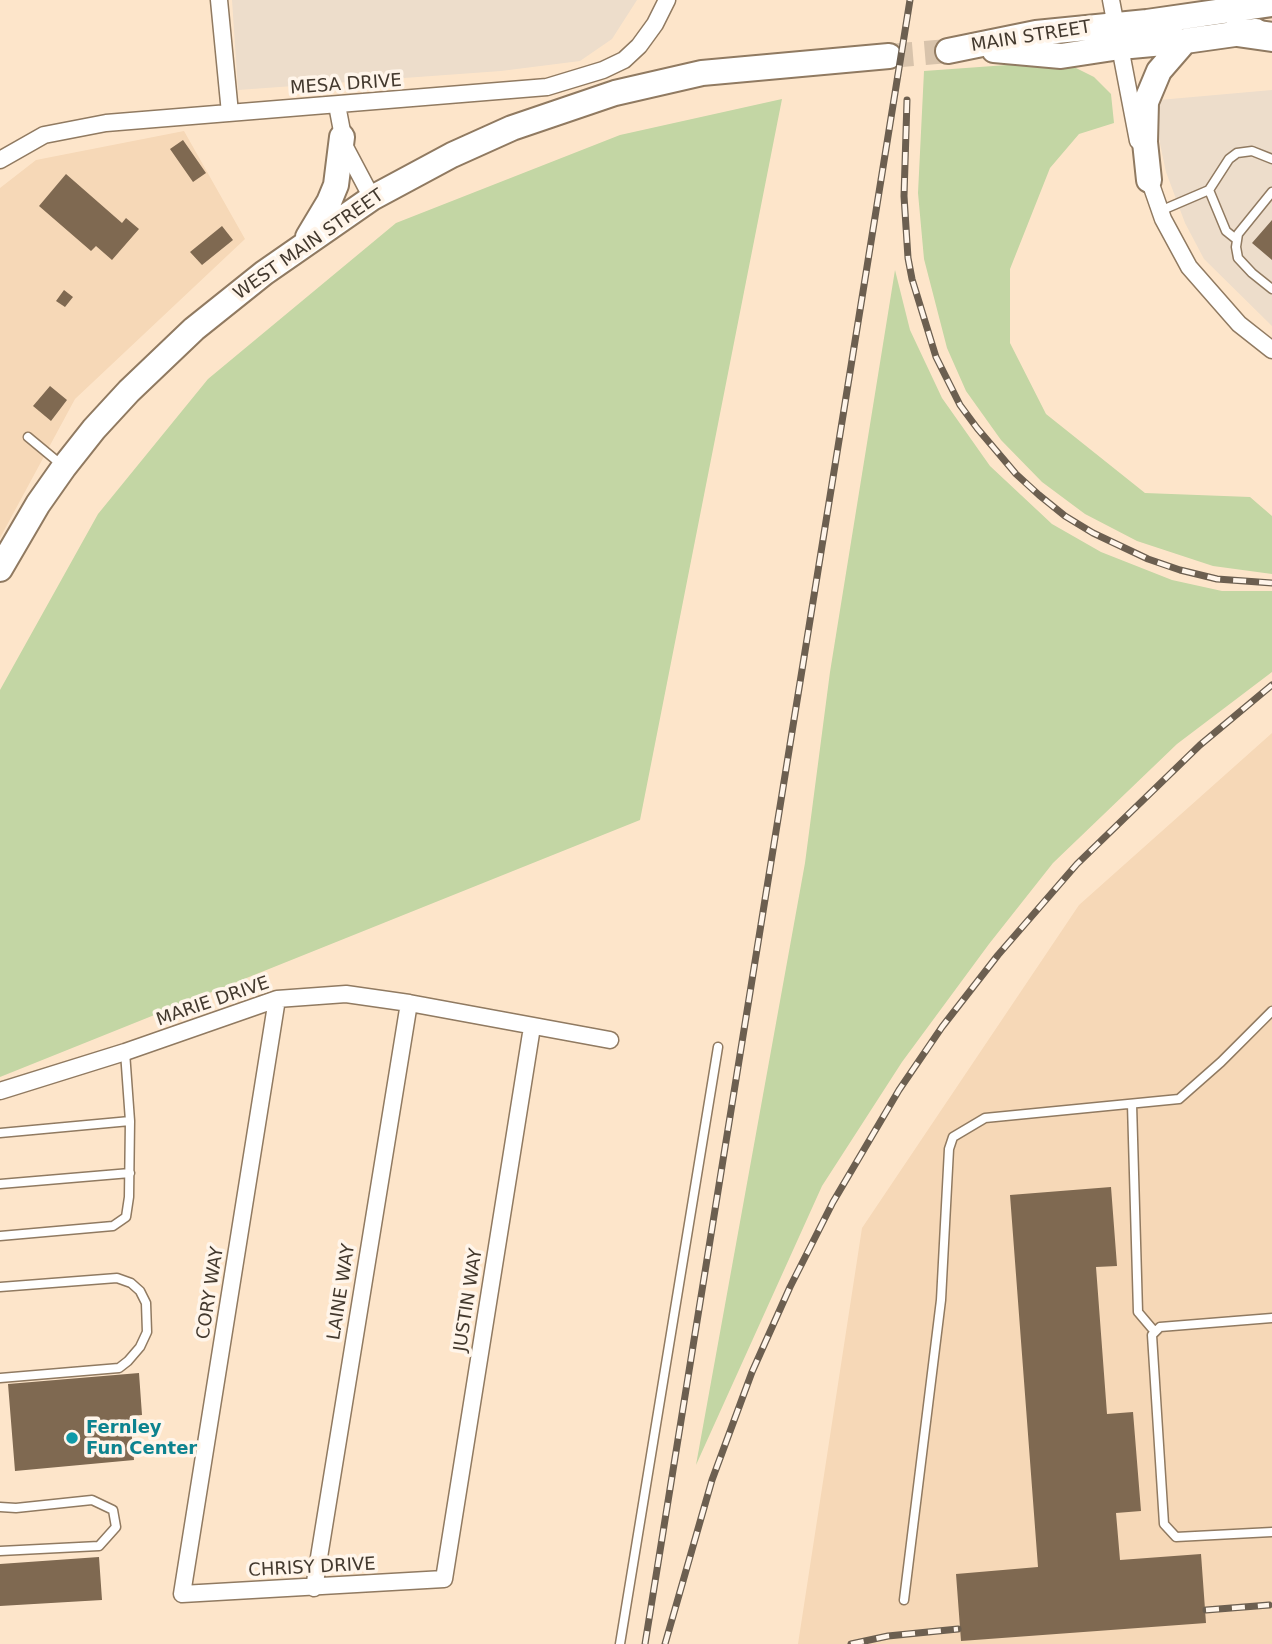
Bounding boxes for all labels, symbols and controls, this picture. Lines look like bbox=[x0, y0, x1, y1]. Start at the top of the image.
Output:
street label: MAIN STREET bbox=[970, 17, 1092, 57]
street label: MESA DRIVE bbox=[289, 70, 403, 100]
street label: WEST MAIN STREET bbox=[230, 185, 388, 305]
street label: MARIE DRIVE bbox=[154, 973, 272, 1031]
street label: LAINE WAY bbox=[324, 1242, 360, 1342]
street label: CORY WAY bbox=[193, 1245, 229, 1341]
street label: JUSTIN WAY bbox=[450, 1247, 488, 1353]
place label: Fernley Fun Center bbox=[86, 1417, 197, 1460]
marker: Fernley Fun Center bbox=[64, 1430, 80, 1446]
street label: CHRISY DRIVE bbox=[248, 1554, 376, 1582]

